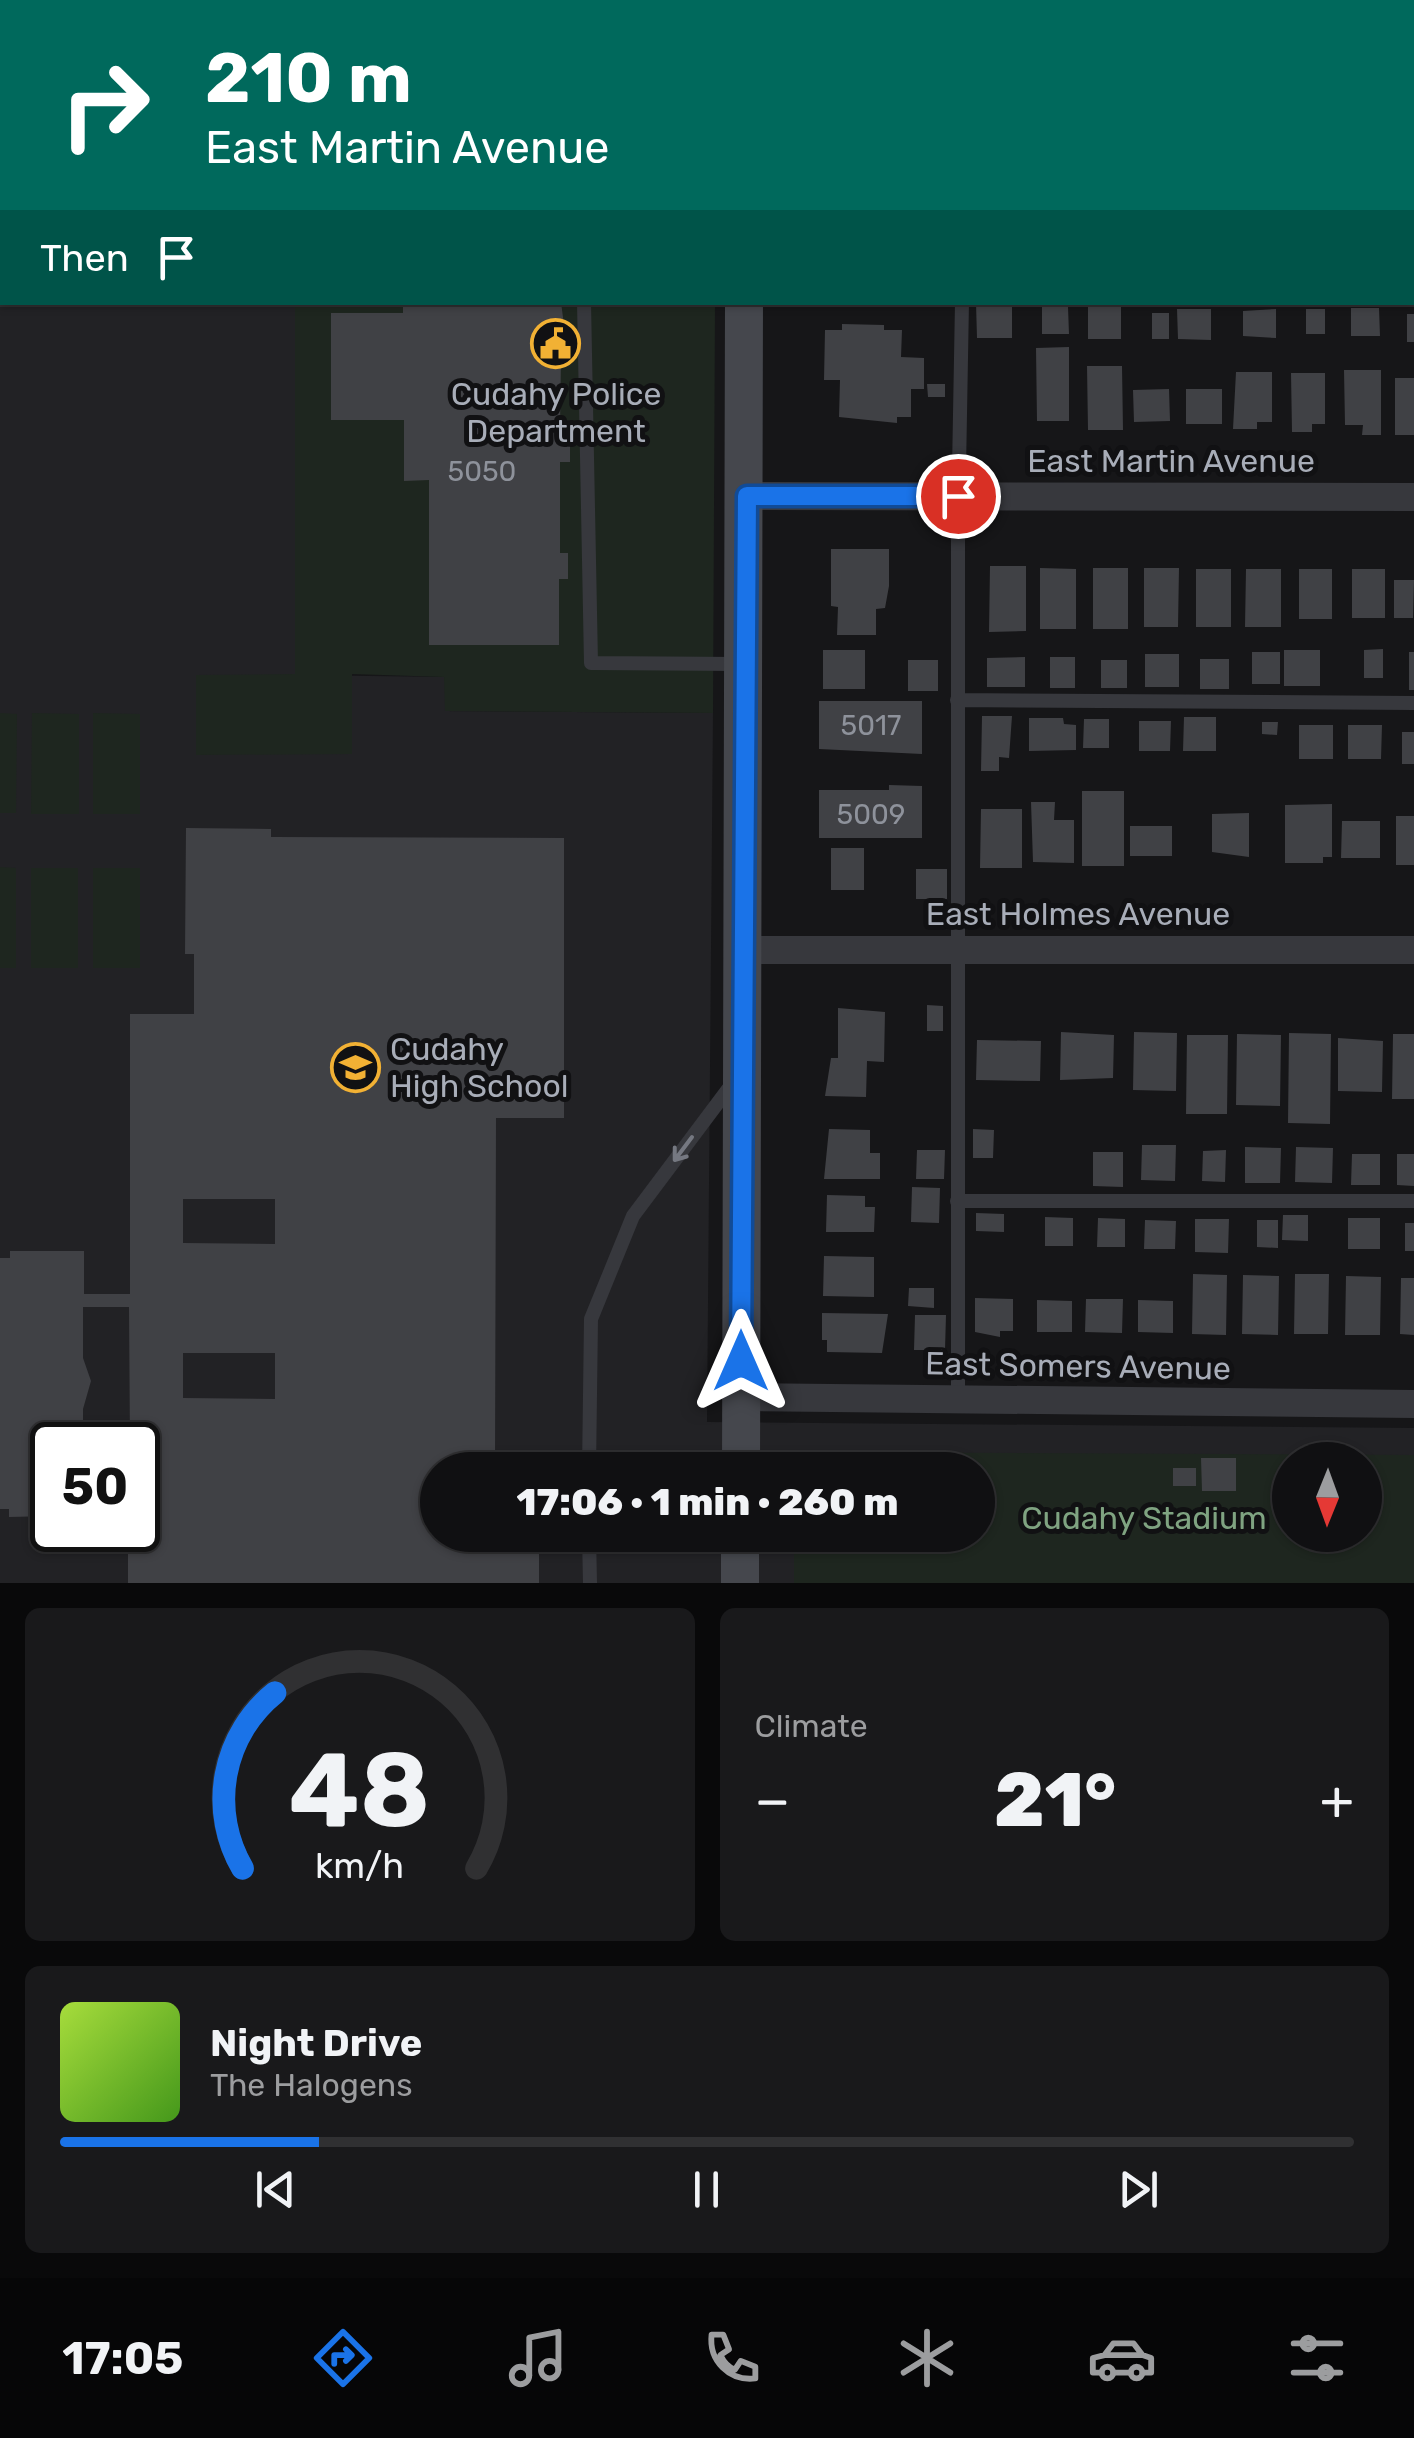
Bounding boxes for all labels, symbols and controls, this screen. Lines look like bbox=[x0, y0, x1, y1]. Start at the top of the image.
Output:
text: 210 m bbox=[205, 37, 412, 120]
icon: right bbox=[40, 40, 170, 170]
text: East Martin Avenue bbox=[205, 121, 610, 174]
icon: arrive bbox=[149, 230, 204, 285]
text: Then bbox=[40, 235, 129, 281]
public building icon: Cudahy Police Department bbox=[530, 318, 582, 370]
place label: Cudahy Police Department bbox=[451, 375, 661, 450]
street label: East Martin Avenue bbox=[1027, 442, 1315, 480]
pin bbox=[916, 454, 1001, 539]
house number: 5050 bbox=[448, 455, 516, 488]
icon: arrive bbox=[931, 469, 986, 524]
house number: 5017 bbox=[841, 709, 901, 742]
house number: 5009 bbox=[837, 798, 905, 831]
street label: East Holmes Avenue bbox=[926, 895, 1230, 933]
place label: Cudahy High School bbox=[390, 1030, 569, 1105]
school or university icon: Cudahy High School bbox=[329, 1041, 381, 1093]
one-way arrow bbox=[672, 1135, 693, 1162]
position arrow bbox=[689, 1309, 793, 1413]
street label: East Somers Avenue bbox=[925, 1344, 1231, 1388]
speed limit sign: 50 bbox=[30, 1422, 160, 1552]
north arrow bbox=[1272, 1442, 1382, 1552]
map controls bbox=[1272, 1442, 1382, 1552]
text: 17:06 · 1 min · 260 m bbox=[516, 1479, 899, 1525]
park label: Cudahy Stadium bbox=[1021, 1499, 1267, 1537]
text: Climate bbox=[755, 1707, 868, 1745]
text: 48 bbox=[289, 1729, 430, 1852]
text: 21° bbox=[994, 1756, 1116, 1845]
text: − bbox=[755, 1768, 790, 1833]
text: + bbox=[1320, 1768, 1354, 1833]
text: km/h bbox=[315, 1845, 404, 1887]
text: Night Drive bbox=[210, 2020, 422, 2066]
text: The Halogens bbox=[210, 2066, 413, 2104]
icon: previous bbox=[248, 2162, 303, 2217]
icon: pause bbox=[679, 2162, 734, 2217]
icon: next bbox=[1111, 2162, 1166, 2217]
icon: directions bbox=[308, 2323, 378, 2393]
icon: music bbox=[503, 2323, 573, 2393]
icon: phone bbox=[697, 2323, 767, 2393]
icon: climate bbox=[892, 2323, 962, 2393]
icon: car bbox=[1087, 2323, 1157, 2393]
icon: filters bbox=[1282, 2323, 1352, 2393]
text: 17:05 bbox=[62, 2332, 183, 2385]

